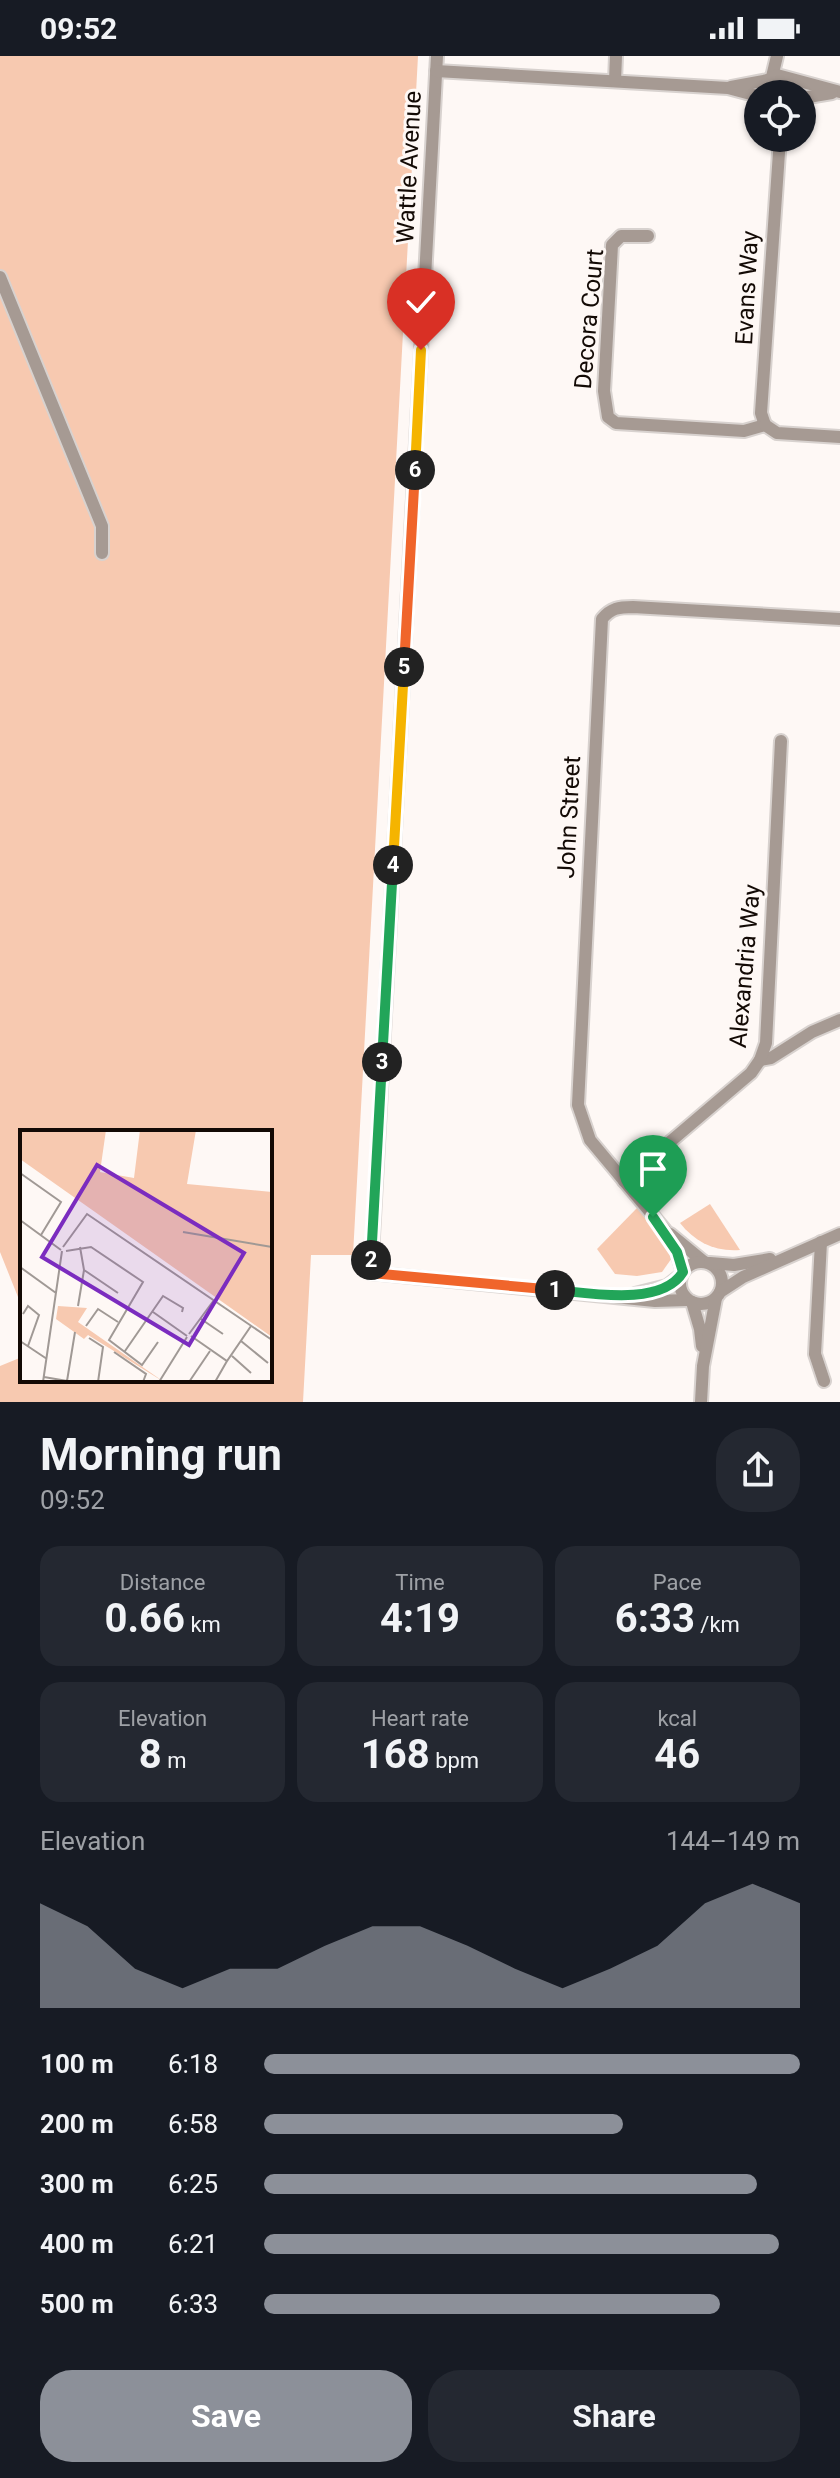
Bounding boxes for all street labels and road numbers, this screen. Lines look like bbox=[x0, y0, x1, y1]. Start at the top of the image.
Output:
street label: Wattle Avenue bbox=[391, 90, 427, 244]
street label: Evans Way bbox=[730, 229, 764, 346]
street label: Decora Court bbox=[569, 248, 609, 390]
street label: John Street bbox=[552, 755, 586, 879]
street label: Alexandria Way bbox=[724, 882, 766, 1049]

